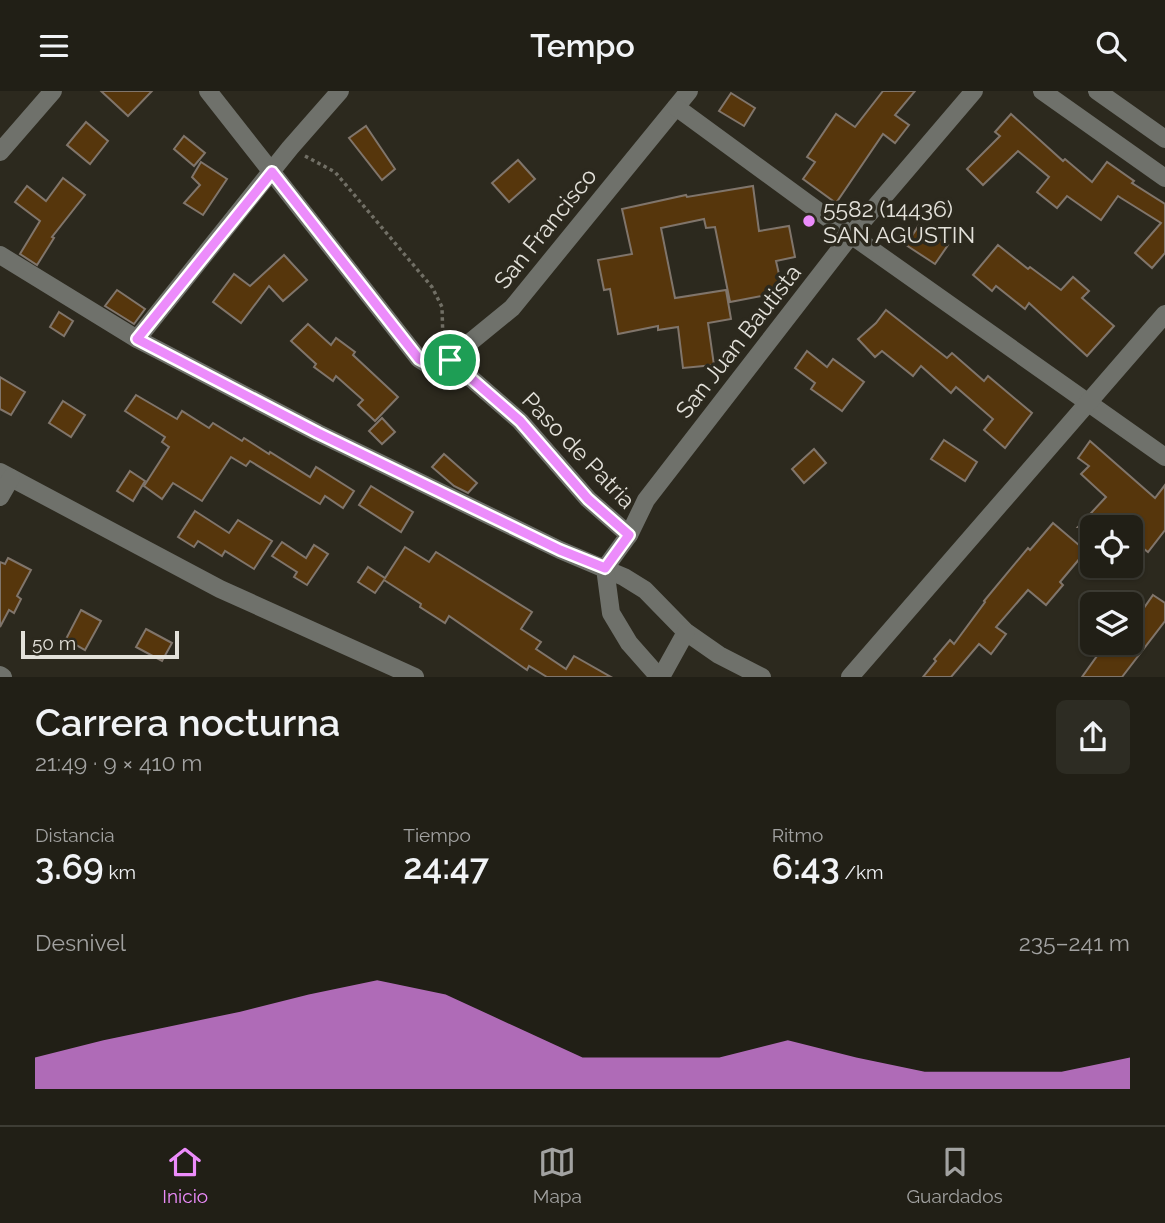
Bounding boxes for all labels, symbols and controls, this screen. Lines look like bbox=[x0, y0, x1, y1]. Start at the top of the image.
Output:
icon: menu bbox=[35, 27, 73, 65]
text: Tempo bbox=[530, 27, 635, 64]
icon: search bbox=[1092, 27, 1130, 65]
street label: San Francisco bbox=[488, 162, 602, 294]
place label: 5582 (14436) SAN AGUSTIN bbox=[823, 195, 975, 248]
marker: 5582 (14436) SAN AGUSTIN bbox=[801, 213, 817, 229]
street label: San Juan Bautista bbox=[670, 259, 806, 423]
pin bbox=[420, 330, 480, 390]
icon: arrive bbox=[431, 341, 469, 379]
street label: Paso de Patria bbox=[517, 386, 641, 514]
map controls bbox=[1080, 515, 1143, 655]
button: locate bbox=[1080, 515, 1143, 578]
button: layers bbox=[1080, 592, 1143, 655]
scale bar bbox=[21, 628, 178, 660]
text: 50 m bbox=[32, 632, 76, 654]
text: Carrera nocturna bbox=[35, 700, 340, 745]
button: share bbox=[1056, 700, 1130, 774]
text: 21:49 · 9 × 410 m bbox=[35, 749, 202, 776]
text: Distancia bbox=[35, 824, 115, 846]
text: Tiempo bbox=[403, 824, 471, 846]
text: Ritmo bbox=[772, 824, 823, 846]
text: 3.69 bbox=[35, 846, 104, 887]
text: 24:47 bbox=[403, 846, 489, 887]
text: 6:43 bbox=[772, 846, 840, 887]
text: km bbox=[104, 861, 136, 883]
text: /km bbox=[840, 861, 884, 883]
text: Desnivel bbox=[35, 929, 126, 956]
text: 235–241 m bbox=[1019, 929, 1130, 956]
tab: Inicio bbox=[162, 1143, 208, 1207]
tab: Mapa bbox=[533, 1143, 582, 1207]
tab: Guardados bbox=[907, 1143, 1003, 1207]

